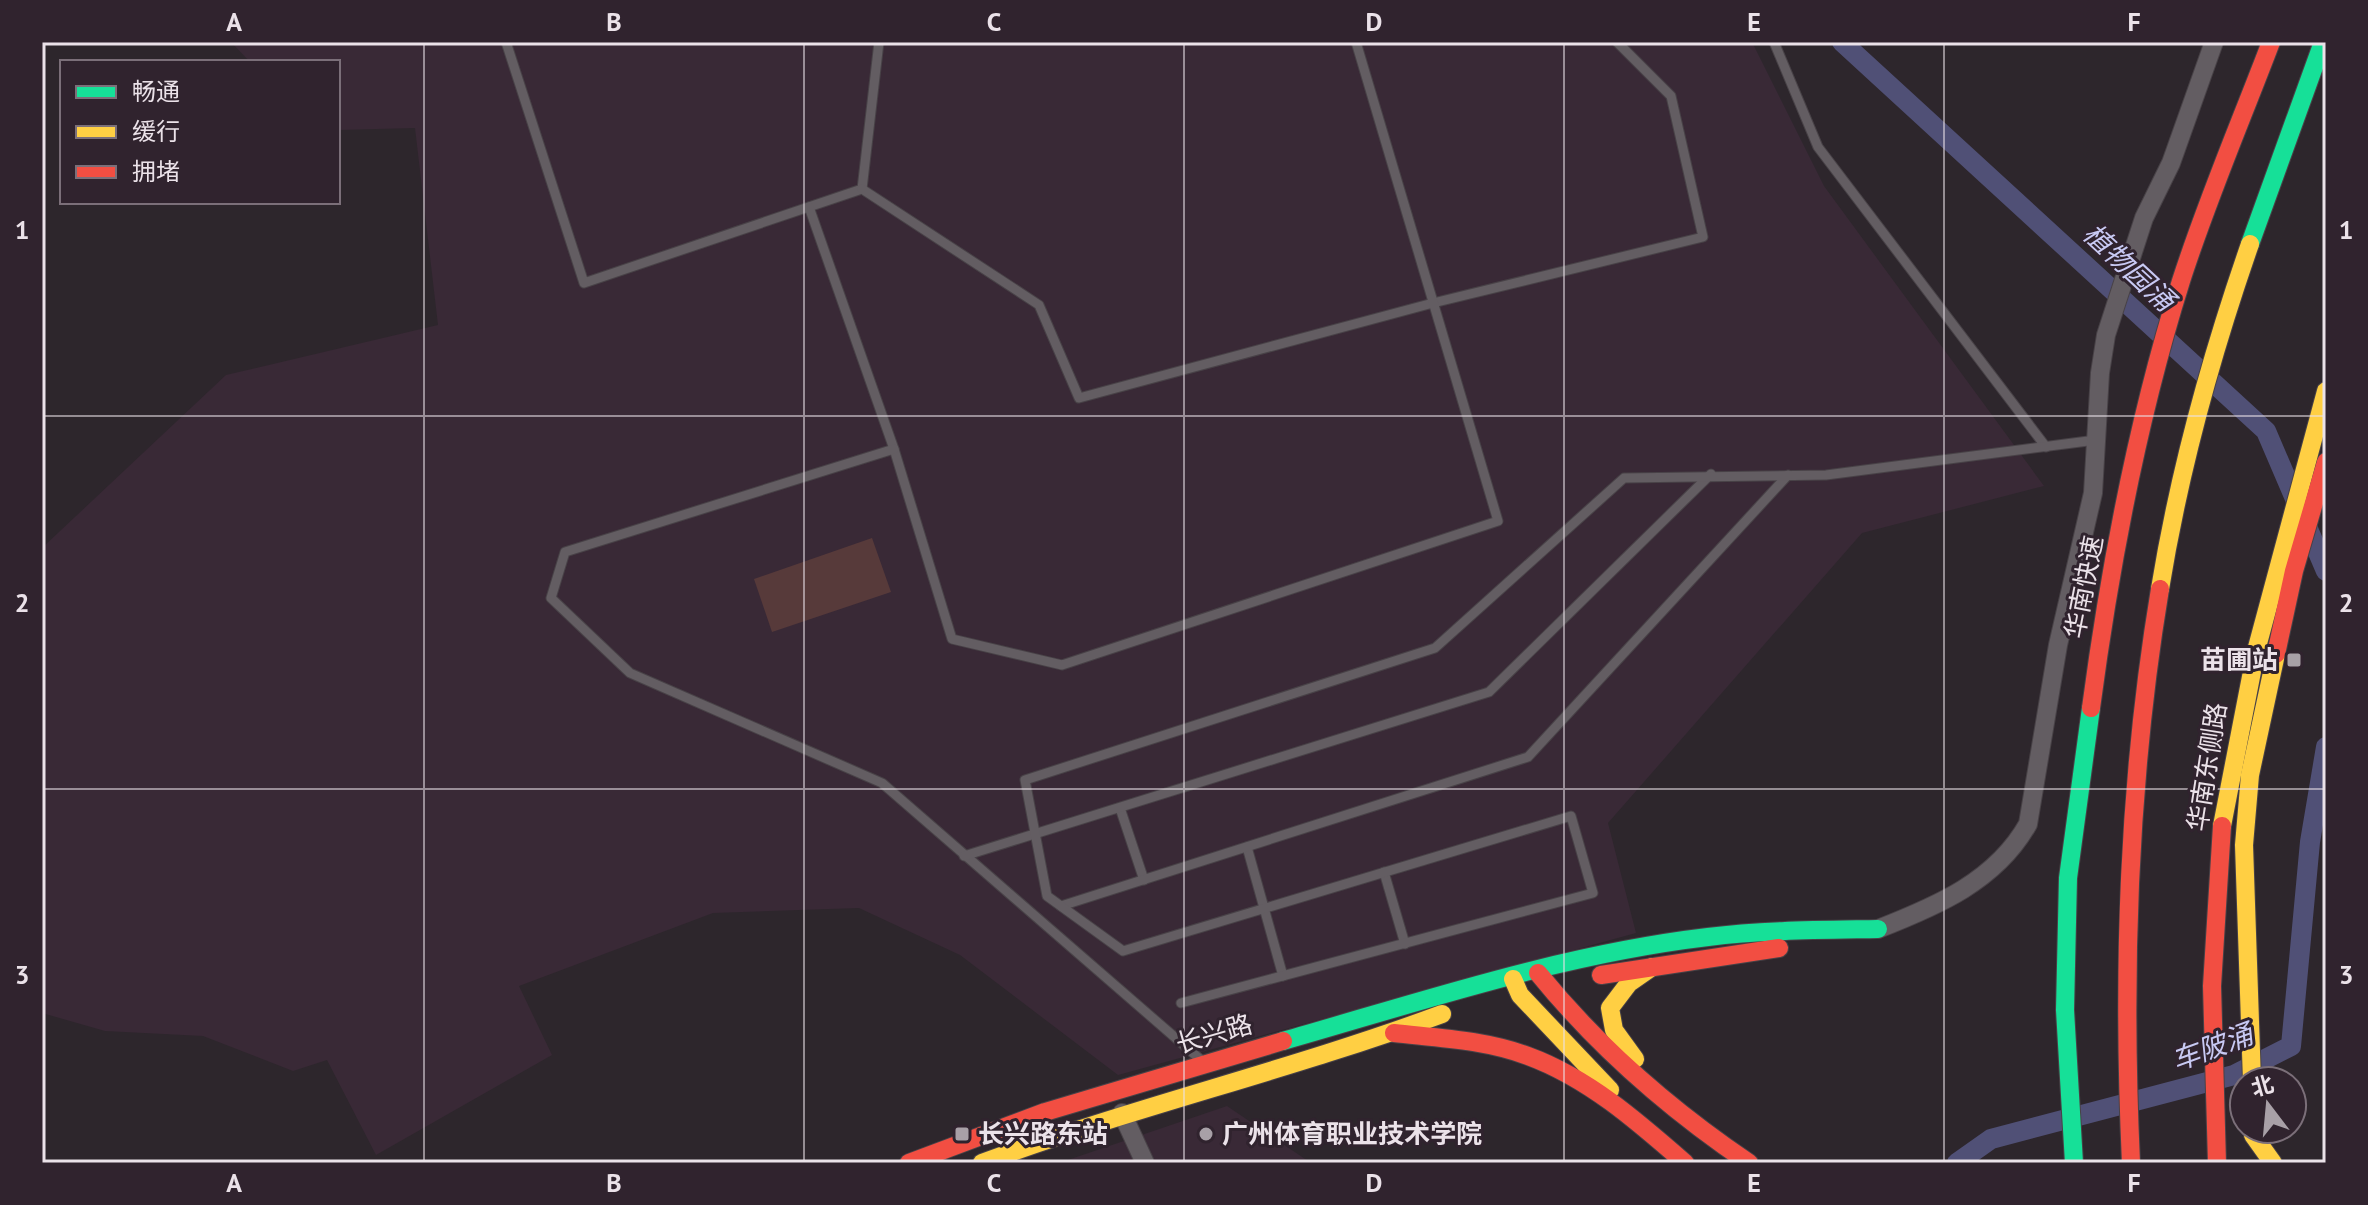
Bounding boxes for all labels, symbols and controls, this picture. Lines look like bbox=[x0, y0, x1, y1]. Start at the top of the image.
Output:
text: A bbox=[226, 5, 242, 38]
text: B bbox=[606, 5, 622, 38]
text: C bbox=[987, 5, 1001, 38]
text: D bbox=[1366, 5, 1382, 38]
text: E bbox=[1747, 5, 1761, 38]
text: F bbox=[2127, 5, 2141, 38]
legend bbox=[60, 60, 340, 204]
text: 畅通 bbox=[132, 76, 180, 107]
text: 缓行 bbox=[132, 116, 180, 147]
text: 拥堵 bbox=[132, 156, 180, 187]
text: 1 bbox=[15, 213, 29, 246]
text: 1 bbox=[2339, 213, 2353, 246]
water label: 植物园涌 bbox=[2076, 215, 2185, 320]
street label: 华南快速 bbox=[2057, 533, 2110, 641]
text: 2 bbox=[15, 586, 29, 619]
text: 2 bbox=[2339, 586, 2353, 619]
place label: 苗圃站 bbox=[2200, 643, 2278, 676]
marker: 苗圃站 bbox=[2285, 651, 2303, 669]
street label: 华南东侧路 bbox=[2180, 700, 2233, 834]
text: 3 bbox=[15, 958, 29, 991]
text: 3 bbox=[2339, 958, 2353, 991]
street label: 长兴路 bbox=[1172, 1007, 1256, 1060]
water label: 车陂涌 bbox=[2166, 1014, 2260, 1078]
north arrow bbox=[2228, 1065, 2308, 1145]
text: 北 bbox=[2248, 1069, 2277, 1102]
place label: 长兴路东站 bbox=[978, 1117, 1108, 1150]
place label: 广州体育职业技术学院 bbox=[1222, 1117, 1482, 1150]
marker: 长兴路东站 bbox=[953, 1125, 971, 1143]
marker: 广州体育职业技术学院 bbox=[1197, 1125, 1215, 1143]
text: A bbox=[226, 1166, 242, 1199]
text: B bbox=[606, 1166, 622, 1199]
text: C bbox=[987, 1166, 1001, 1199]
text: D bbox=[1366, 1166, 1382, 1199]
text: E bbox=[1747, 1166, 1761, 1199]
text: F bbox=[2127, 1166, 2141, 1199]

